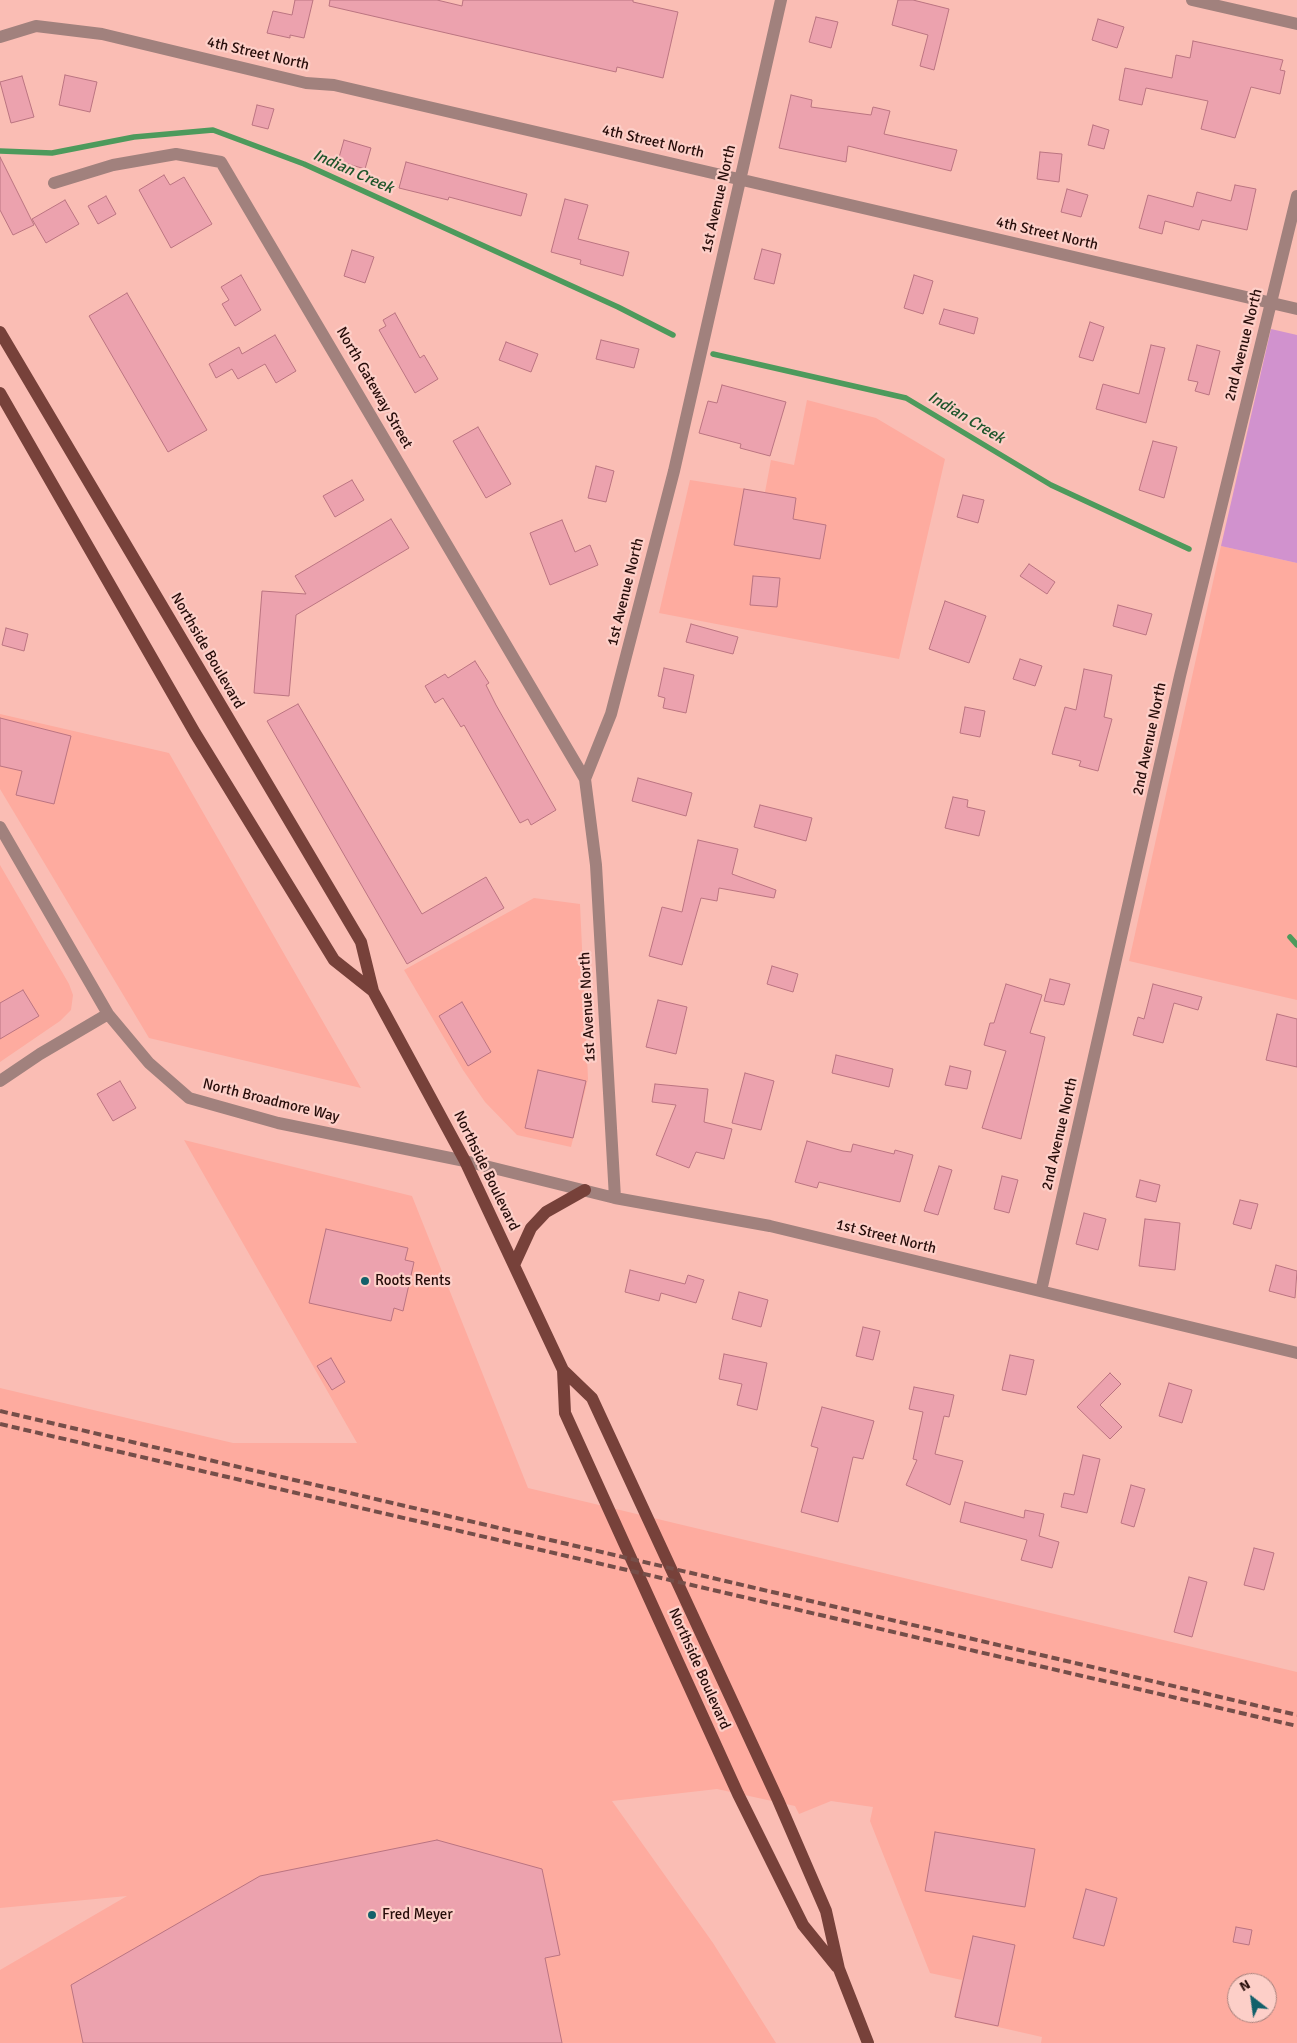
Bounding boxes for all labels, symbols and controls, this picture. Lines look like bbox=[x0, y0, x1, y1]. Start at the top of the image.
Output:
street label: 4th Street North bbox=[205, 33, 311, 75]
street label: 4th Street North bbox=[600, 121, 706, 163]
street label: 1st Avenue North bbox=[698, 143, 740, 255]
water label: Indian Creek bbox=[310, 146, 396, 198]
street label: 4th Street North bbox=[994, 213, 1100, 255]
street label: 2nd Avenue North bbox=[1221, 287, 1267, 403]
street label: North Gateway Street bbox=[332, 324, 416, 452]
water label: Indian Creek bbox=[924, 388, 1008, 448]
street label: 1st Avenue North bbox=[604, 536, 648, 648]
street label: Northside Boulevard bbox=[166, 590, 248, 712]
street label: 2nd Avenue North bbox=[1129, 681, 1171, 797]
street label: 1st Avenue North bbox=[576, 951, 600, 1063]
street label: North Broadmore Way bbox=[201, 1075, 341, 1127]
street label: 2nd Avenue North bbox=[1038, 1076, 1082, 1192]
street label: Northside Boulevard bbox=[449, 1108, 523, 1234]
street label: 1st Street North bbox=[834, 1216, 938, 1258]
place label: Roots Rents bbox=[375, 1272, 451, 1290]
marker: Roots Rents bbox=[359, 1275, 371, 1287]
street label: Northside Boulevard bbox=[664, 1605, 734, 1733]
place label: Fred Meyer bbox=[382, 1906, 453, 1924]
marker: Fred Meyer bbox=[366, 1909, 378, 1921]
north arrow bbox=[1227, 1973, 1277, 2023]
text: N bbox=[1236, 1976, 1253, 1995]

